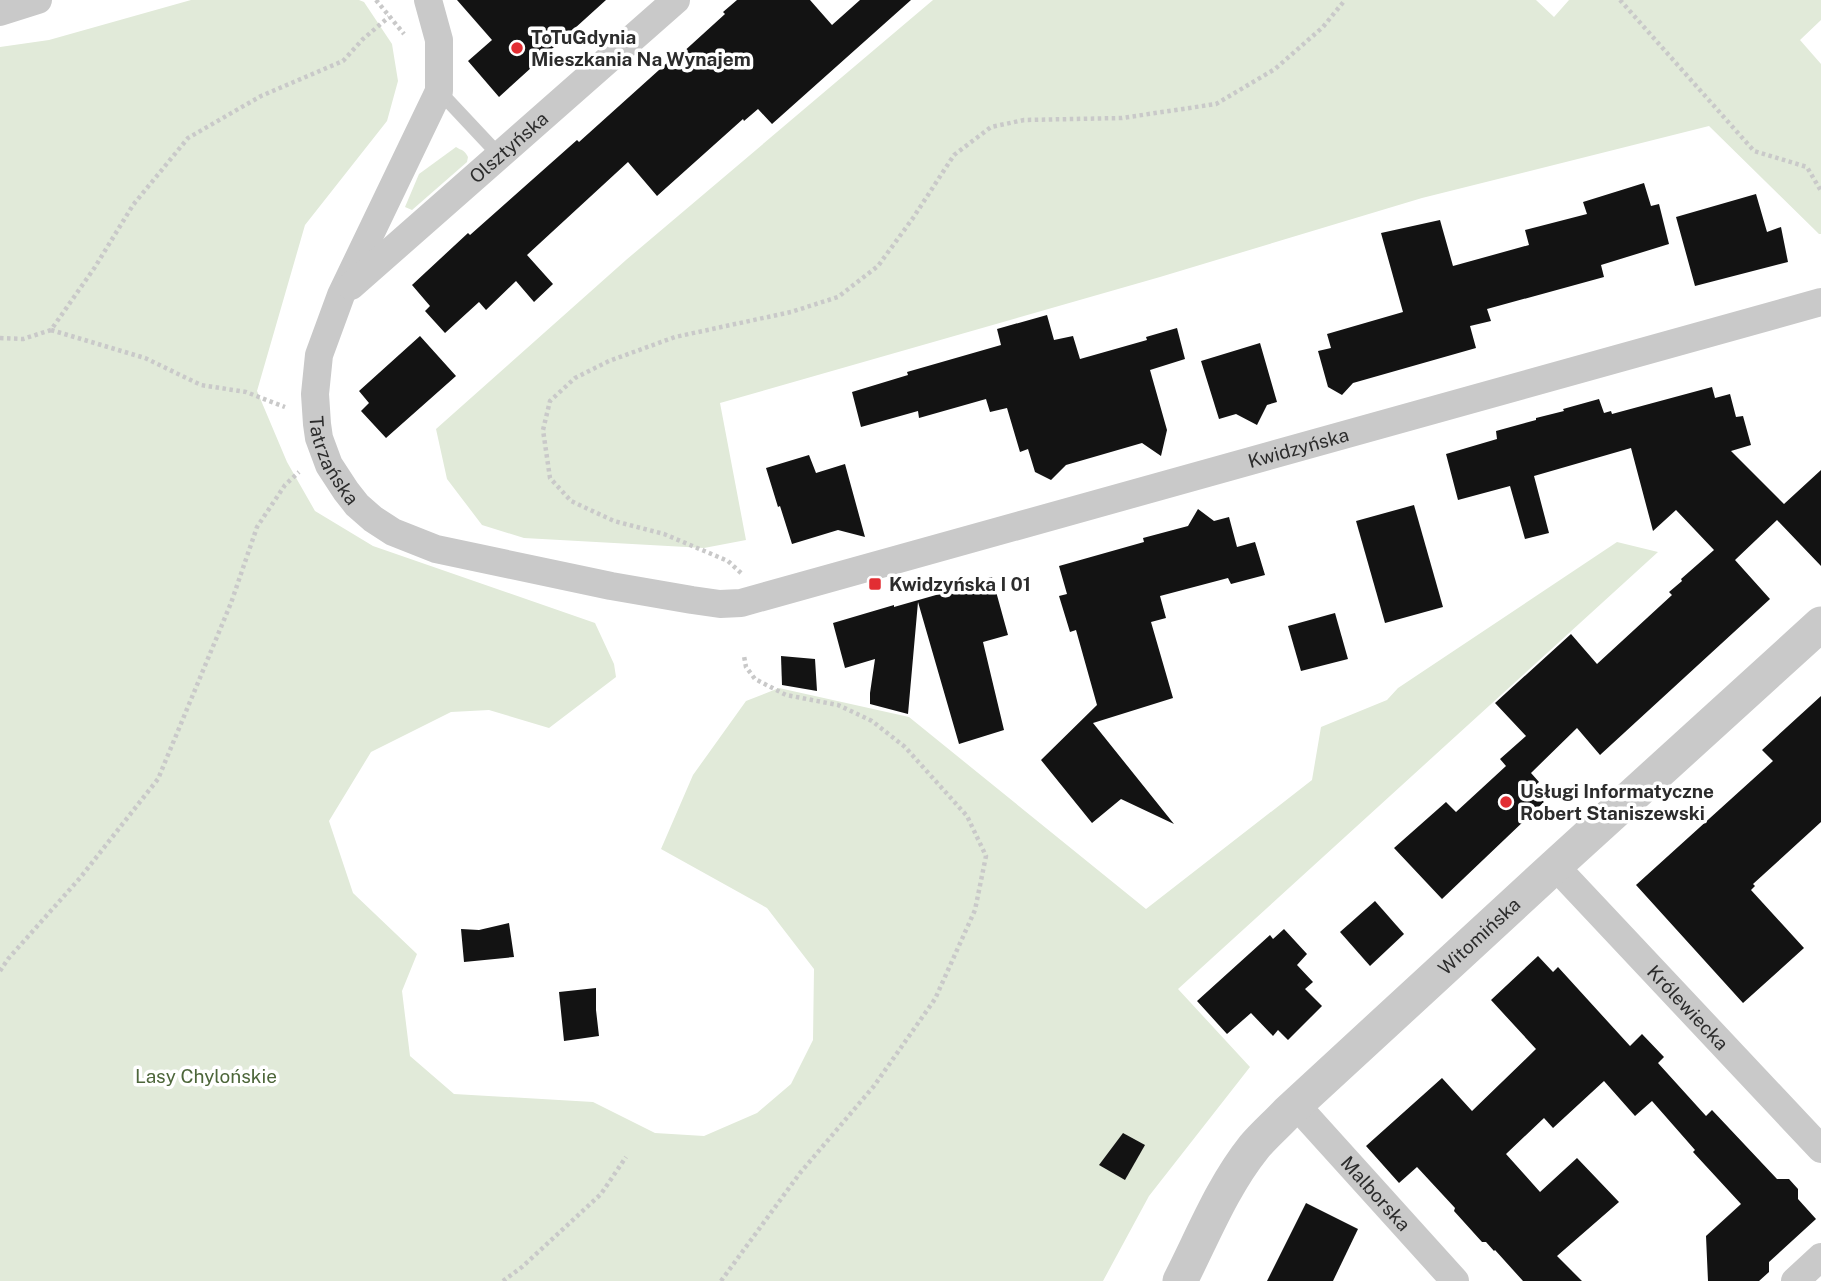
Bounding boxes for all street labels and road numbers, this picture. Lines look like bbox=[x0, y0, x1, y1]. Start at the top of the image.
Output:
street label: Olsztyńska bbox=[465, 107, 552, 188]
street label: Tatrzańska bbox=[305, 415, 363, 509]
street label: Kwidzyńska bbox=[1245, 423, 1351, 472]
street label: Witomińska bbox=[1434, 893, 1525, 979]
street label: Królewiecka bbox=[1643, 960, 1733, 1054]
street label: Malborska bbox=[1336, 1151, 1415, 1235]

